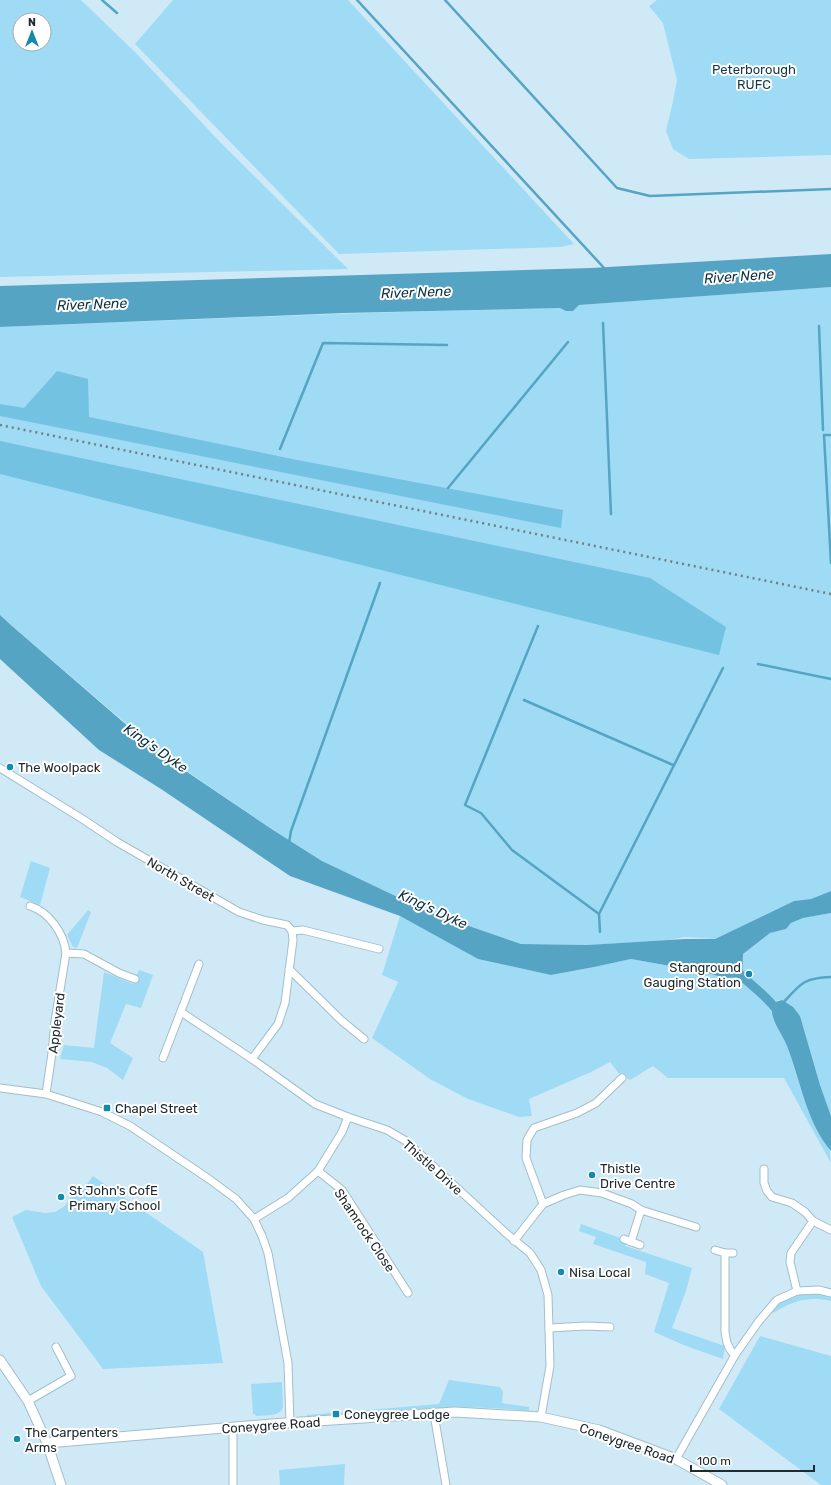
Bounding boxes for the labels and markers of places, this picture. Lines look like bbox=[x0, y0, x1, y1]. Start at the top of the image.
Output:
place label: The Woolpack bbox=[18, 760, 101, 775]
marker: The Woolpack bbox=[5, 762, 15, 772]
place label: Stanground Gauging Station bbox=[644, 960, 741, 991]
marker: Stanground Gauging Station bbox=[744, 969, 754, 979]
place label: Chapel Street bbox=[115, 1101, 198, 1116]
marker: Chapel Street bbox=[102, 1103, 112, 1113]
place label: Thistle Drive Centre bbox=[600, 1161, 675, 1191]
marker: Thistle Drive Centre bbox=[587, 1170, 597, 1180]
place label: St John's CofE Primary School bbox=[69, 1183, 160, 1213]
marker: St John's CofE Primary School bbox=[56, 1192, 66, 1202]
place label: Nisa Local bbox=[569, 1265, 630, 1280]
marker: Nisa Local bbox=[556, 1267, 566, 1277]
place label: Coneygree Lodge bbox=[344, 1407, 450, 1423]
marker: Coneygree Lodge bbox=[331, 1409, 341, 1419]
place label: The Carpenters Arms bbox=[25, 1425, 119, 1455]
marker: The Carpenters Arms bbox=[12, 1434, 22, 1444]

